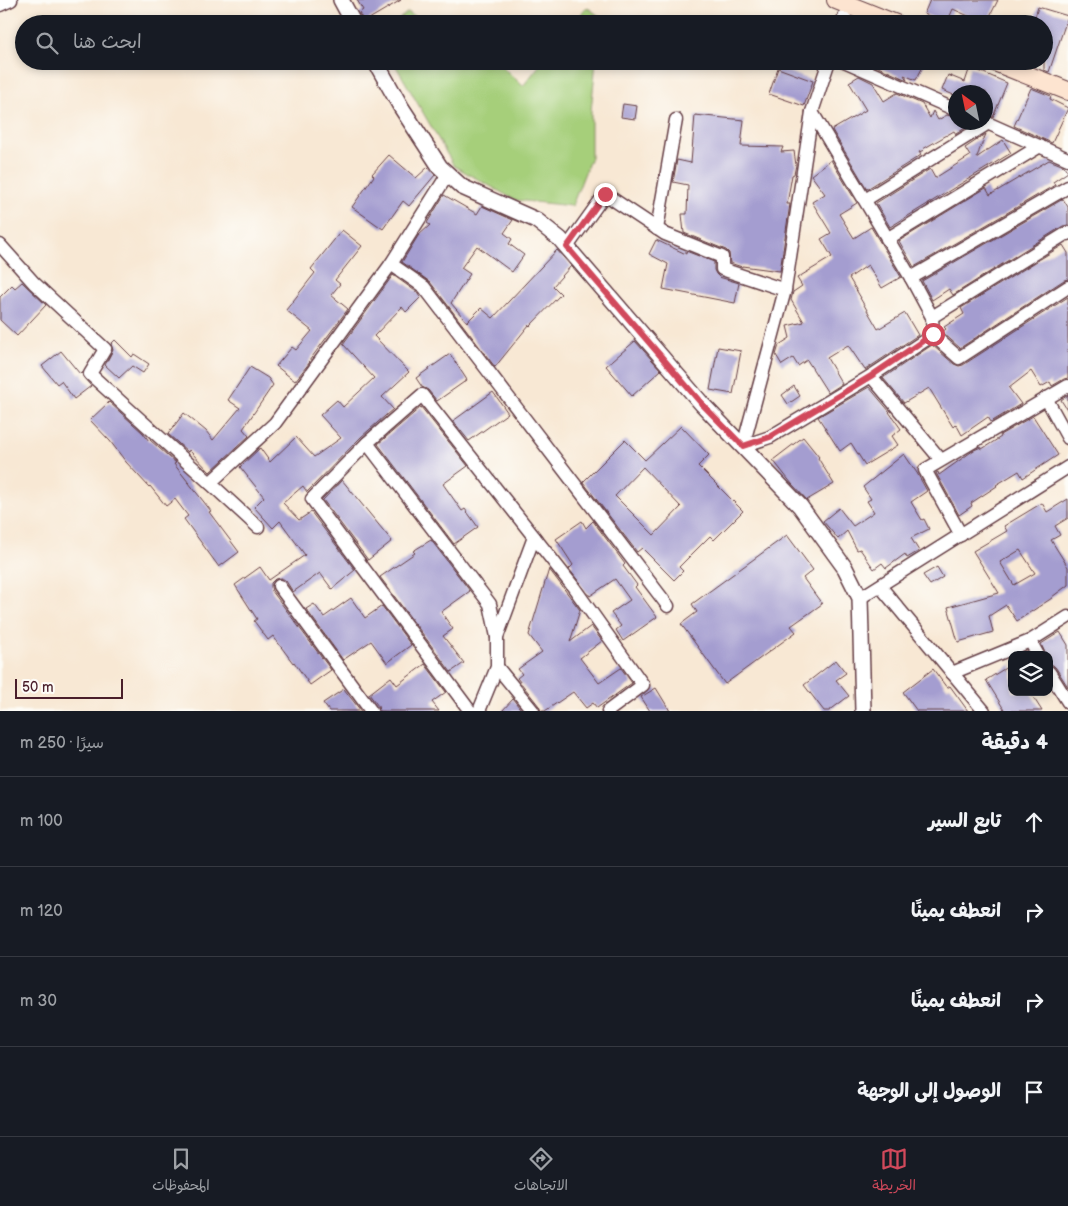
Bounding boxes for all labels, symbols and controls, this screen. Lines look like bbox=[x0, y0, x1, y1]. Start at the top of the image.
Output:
search box bbox=[15, 15, 1053, 70]
icon: search bbox=[33, 29, 61, 57]
text: ابحث هنا bbox=[73, 31, 142, 54]
north arrow bbox=[948, 85, 993, 130]
route end bbox=[594, 183, 617, 206]
route start bbox=[922, 323, 945, 346]
map controls bbox=[1008, 651, 1053, 696]
button: layers bbox=[1008, 651, 1053, 696]
scale bar bbox=[15, 676, 122, 699]
text: 50 m bbox=[22, 679, 54, 696]
text: 4 دقيقة bbox=[982, 730, 1048, 755]
text: سيرًا · 250 m bbox=[20, 734, 104, 753]
icon: ahead bbox=[1020, 808, 1048, 836]
text: تابع السير bbox=[928, 810, 1001, 833]
text: 100 m bbox=[20, 812, 63, 831]
icon: right bbox=[1020, 898, 1048, 926]
text: انعطف يمينًا bbox=[911, 900, 1001, 923]
text: 120 m bbox=[20, 902, 63, 921]
icon: right bbox=[1020, 988, 1048, 1016]
text: انعطف يمينًا bbox=[911, 990, 1001, 1013]
text: 30 m bbox=[20, 992, 57, 1011]
icon: arrive bbox=[1020, 1078, 1048, 1106]
text: الوصول إلى الوجهة bbox=[857, 1080, 1001, 1103]
tab: المحفوظات bbox=[152, 1145, 210, 1198]
tab: الاتجاهات bbox=[514, 1145, 568, 1198]
tab: الخريطة bbox=[872, 1145, 916, 1198]

